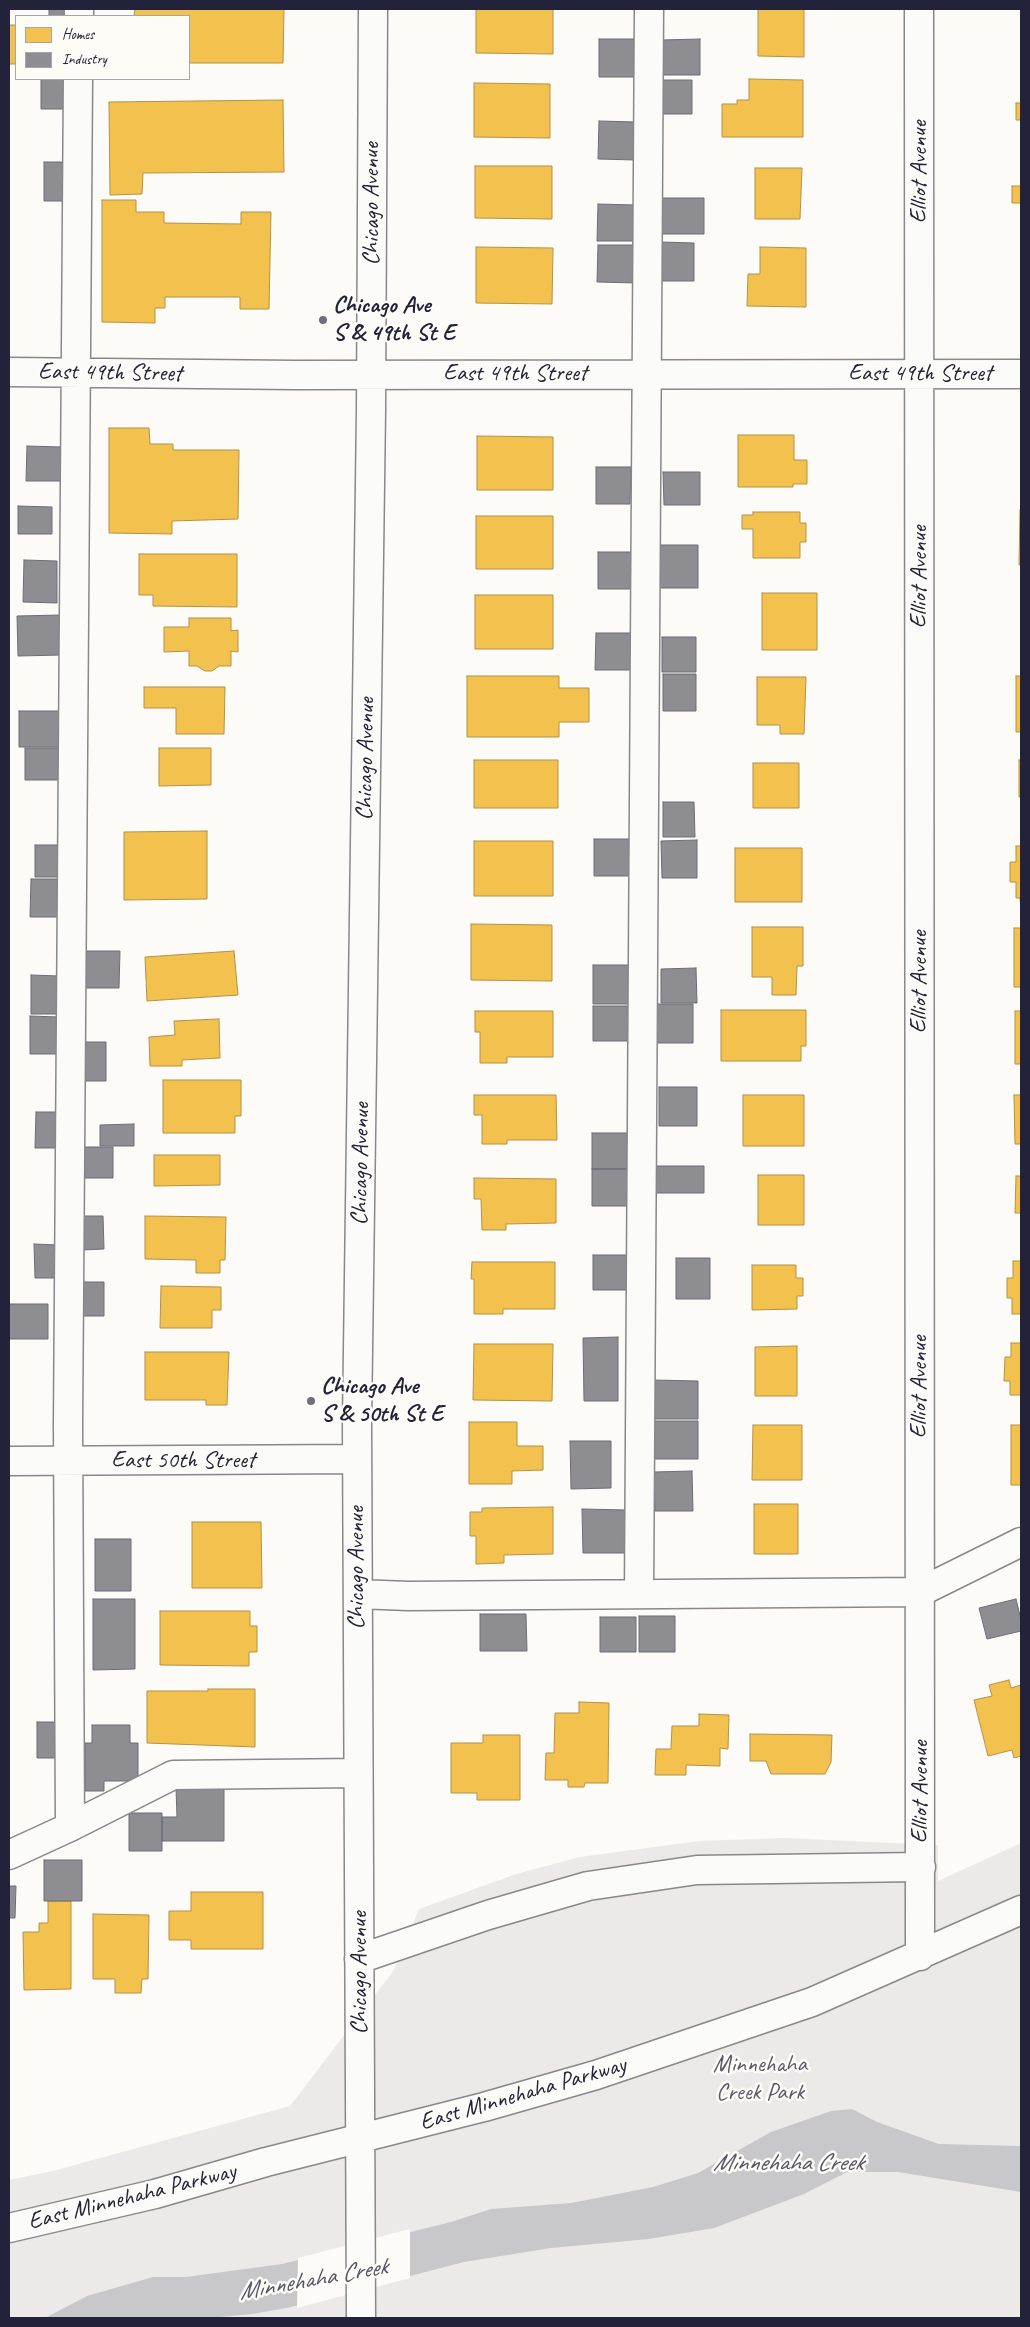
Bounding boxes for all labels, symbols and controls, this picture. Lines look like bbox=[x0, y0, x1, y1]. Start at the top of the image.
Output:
legend bbox=[15, 15, 190, 80]
text: Homes bbox=[62, 25, 94, 44]
text: Industry bbox=[62, 50, 107, 69]
street label: Elliot Avenue bbox=[906, 121, 934, 223]
street label: Chicago Avenue bbox=[358, 143, 386, 265]
place label: Chicago Ave S & 49th St E bbox=[333, 292, 455, 348]
marker: Chicago Ave S & 49th St E bbox=[317, 314, 329, 326]
street label: East 49th Street bbox=[38, 357, 182, 389]
street label: East 49th Street bbox=[443, 360, 587, 388]
street label: East 49th Street bbox=[848, 360, 992, 388]
street label: Elliot Avenue bbox=[906, 526, 934, 628]
street label: Chicago Avenue bbox=[351, 697, 381, 821]
street label: Elliot Avenue bbox=[906, 931, 934, 1033]
street label: Chicago Avenue bbox=[346, 1102, 376, 1226]
street label: Elliot Avenue bbox=[906, 1336, 934, 1438]
place label: Chicago Ave S & 50th St E bbox=[321, 1373, 443, 1429]
marker: Chicago Ave S & 50th St E bbox=[305, 1395, 317, 1407]
street label: East 50th Street bbox=[111, 1447, 255, 1475]
street label: Chicago Avenue bbox=[343, 1507, 371, 1629]
street label: Elliot Avenue bbox=[907, 1741, 935, 1843]
street label: Chicago Avenue bbox=[346, 1912, 374, 2034]
street label: East Minnehaha Parkway bbox=[417, 2051, 629, 2137]
park label: Minnehaha Creek Park bbox=[713, 2051, 807, 2107]
water label: Minnehaha Creek bbox=[713, 2148, 863, 2178]
street label: East Minnehaha Parkway bbox=[25, 2157, 239, 2237]
water label: Minnehaha Creek bbox=[237, 2252, 389, 2308]

